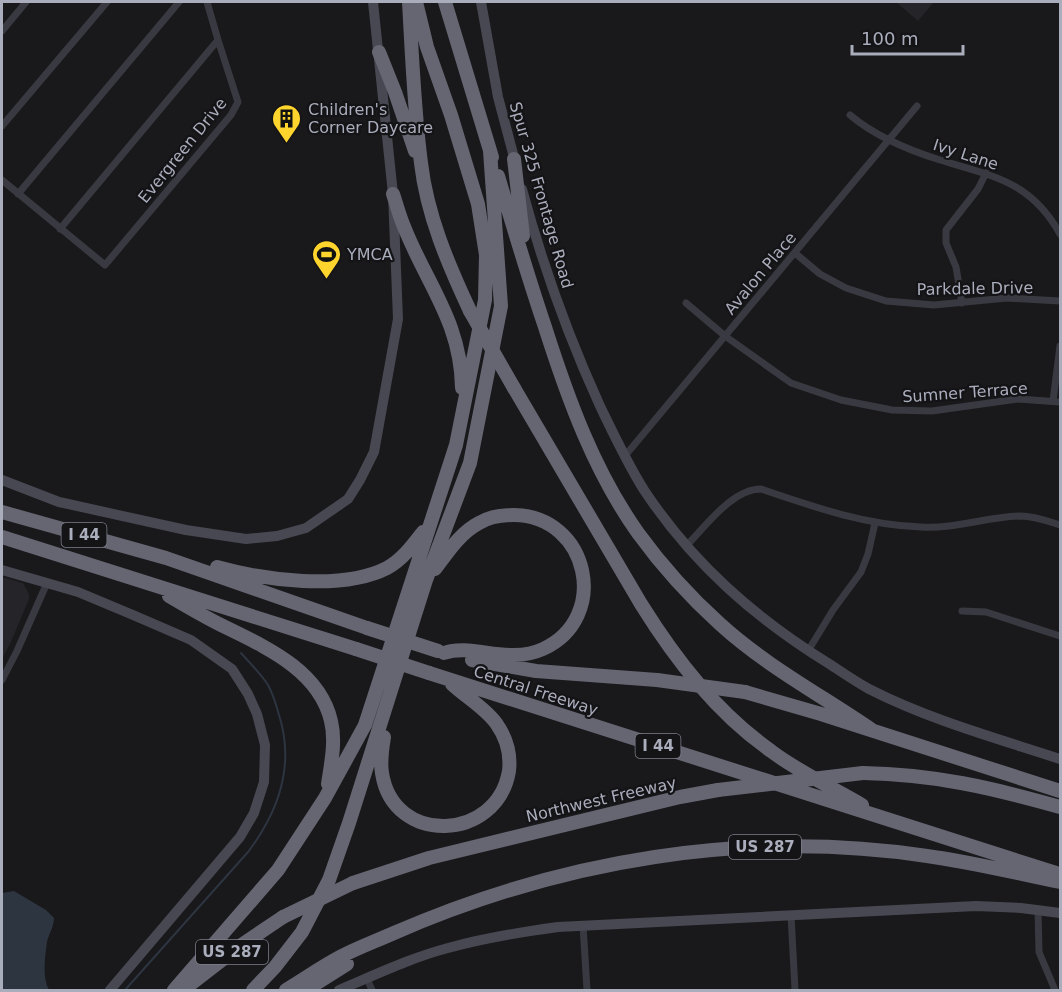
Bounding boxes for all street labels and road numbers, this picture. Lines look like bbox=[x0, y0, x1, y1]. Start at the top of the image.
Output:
street label: Evergreen Drive bbox=[134, 94, 231, 207]
street label: Spur 325 Frontage Road bbox=[506, 100, 577, 291]
street label: Ivy Lane bbox=[931, 135, 1001, 174]
street label: Avalon Place bbox=[721, 228, 800, 318]
street label: Parkdale Drive bbox=[917, 278, 1033, 299]
street label: Sumner Terrace bbox=[902, 379, 1028, 406]
road number: I 44 bbox=[62, 523, 106, 547]
street label: Central Freeway bbox=[471, 661, 600, 720]
road number: I 44 bbox=[636, 734, 680, 758]
street label: Northwest Freeway bbox=[524, 773, 678, 826]
road number: US 287 bbox=[729, 835, 801, 859]
road number: US 287 bbox=[196, 940, 268, 964]

